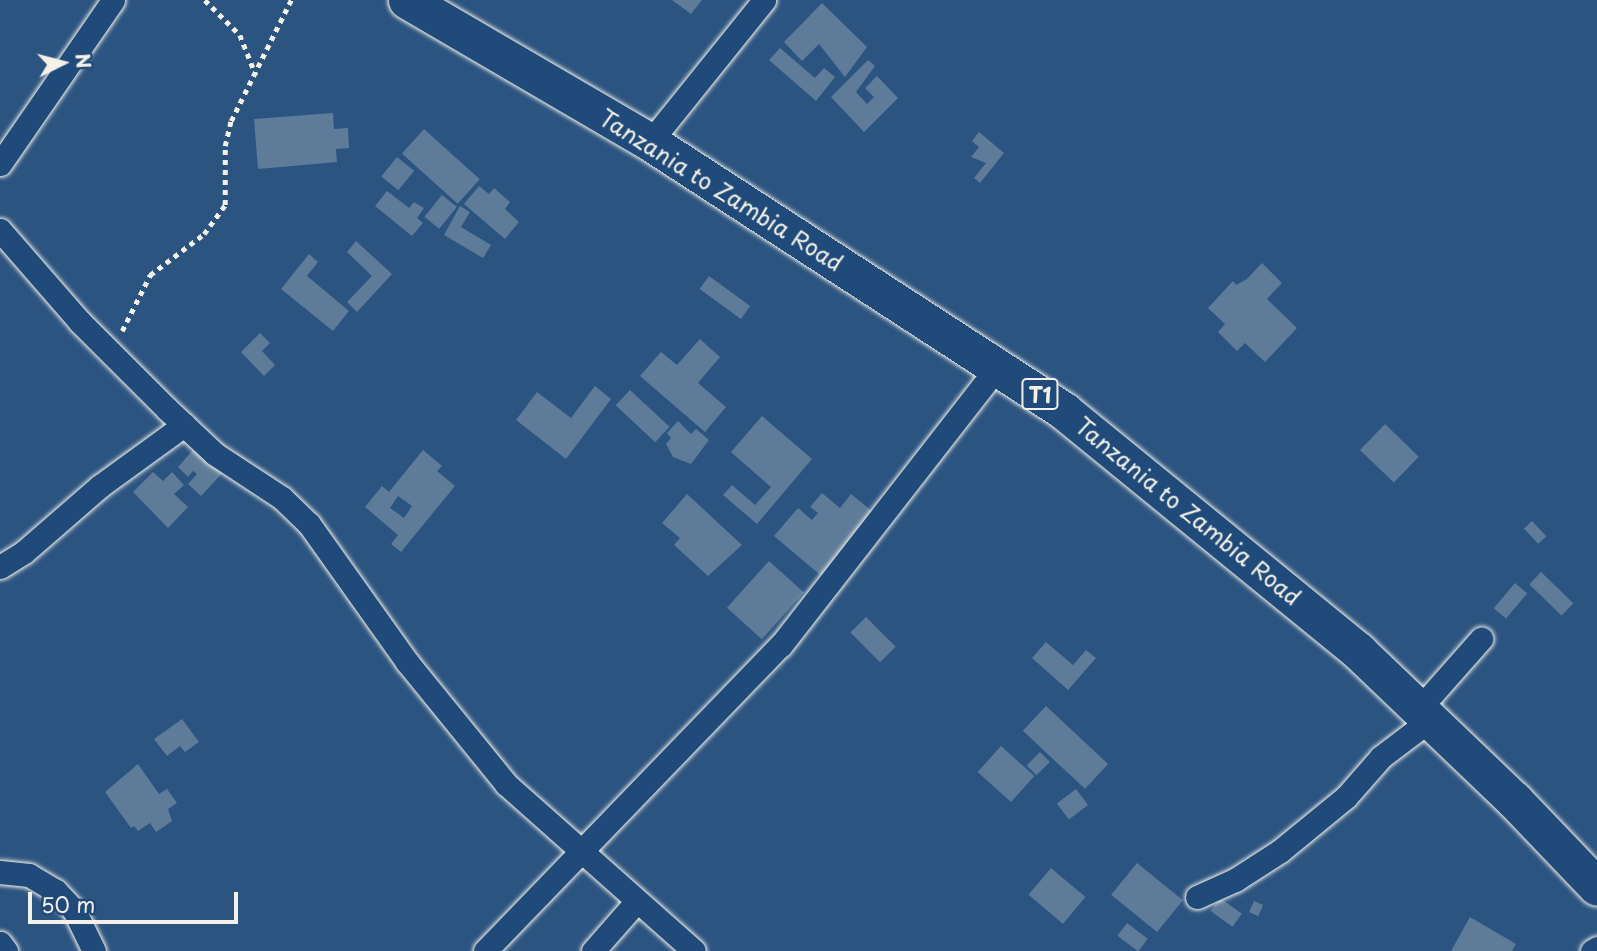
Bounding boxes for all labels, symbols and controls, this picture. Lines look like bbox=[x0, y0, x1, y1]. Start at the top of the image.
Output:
north arrow bbox=[28, 28, 98, 98]
text: N bbox=[69, 52, 99, 70]
street label: Tanzania to Zambia Road bbox=[593, 103, 849, 277]
road number: T1 bbox=[1021, 376, 1059, 412]
street label: Tanzania to Zambia Road bbox=[1069, 411, 1307, 611]
scale bar bbox=[32, 878, 242, 922]
text: 50 m bbox=[41, 888, 95, 920]

